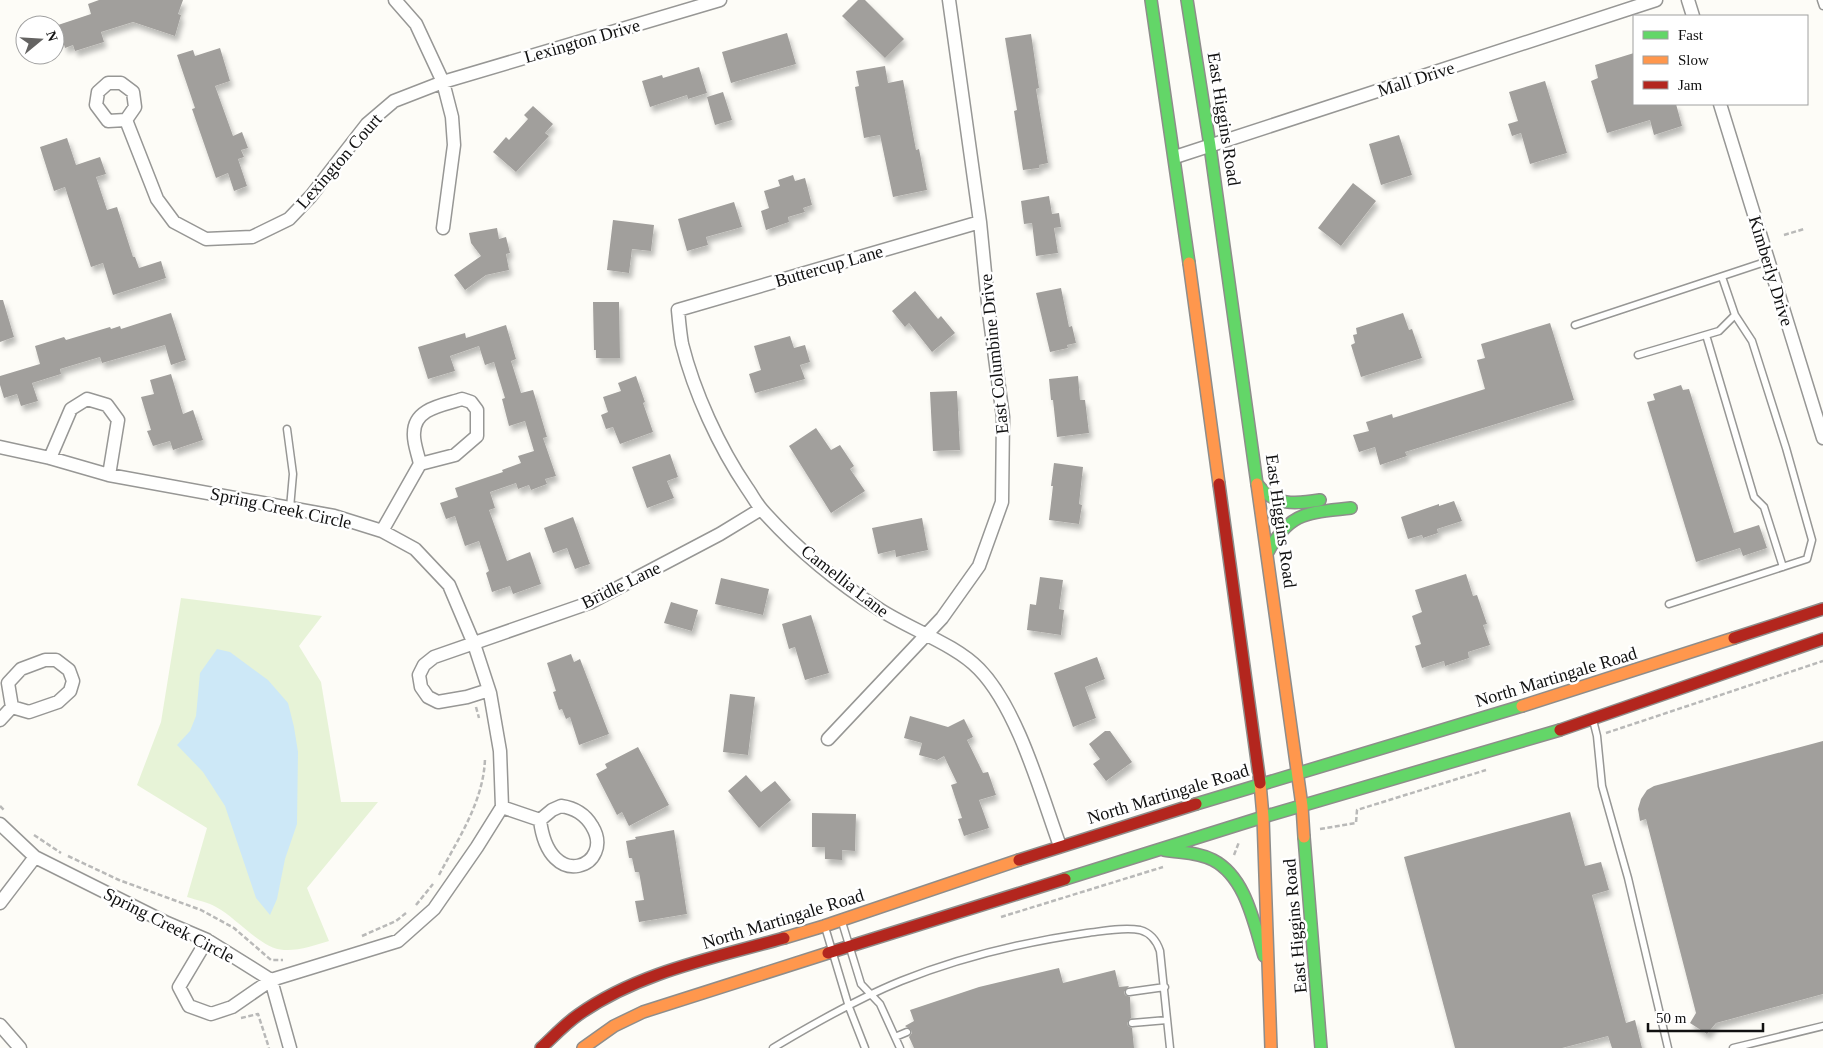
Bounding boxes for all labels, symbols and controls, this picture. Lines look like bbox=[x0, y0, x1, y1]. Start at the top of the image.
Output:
north arrow bbox=[15, 15, 65, 65]
street label: Lexington Drive bbox=[522, 15, 642, 67]
legend bbox=[1633, 15, 1808, 105]
text: Fast bbox=[1678, 27, 1704, 43]
text: N bbox=[43, 29, 61, 43]
street label: East Higgins Road bbox=[1204, 51, 1244, 187]
text: Slow bbox=[1678, 52, 1709, 68]
street label: Mall Drive bbox=[1375, 57, 1457, 101]
text: Jam bbox=[1678, 77, 1702, 93]
street label: Lexington Court bbox=[292, 109, 386, 213]
street label: Kimberly Drive bbox=[1745, 213, 1797, 329]
street label: Buttercup Lane bbox=[773, 241, 885, 291]
street label: East Columbine Drive bbox=[976, 273, 1012, 435]
street label: East Higgins Road bbox=[1262, 453, 1300, 589]
street label: Spring Creek Circle bbox=[209, 483, 353, 533]
street label: Camellia Lane bbox=[797, 541, 893, 621]
street label: Bridle Lane bbox=[578, 557, 664, 613]
street label: North Martingale Road bbox=[1473, 643, 1639, 711]
street label: North Martingale Road bbox=[1085, 760, 1251, 828]
street label: East Higgins Road bbox=[1279, 858, 1311, 994]
street label: Spring Creek Circle bbox=[100, 883, 238, 967]
street label: North Martingale Road bbox=[700, 885, 866, 953]
scale bar bbox=[1648, 1000, 1763, 1032]
text: 50 m bbox=[1656, 1010, 1687, 1026]

